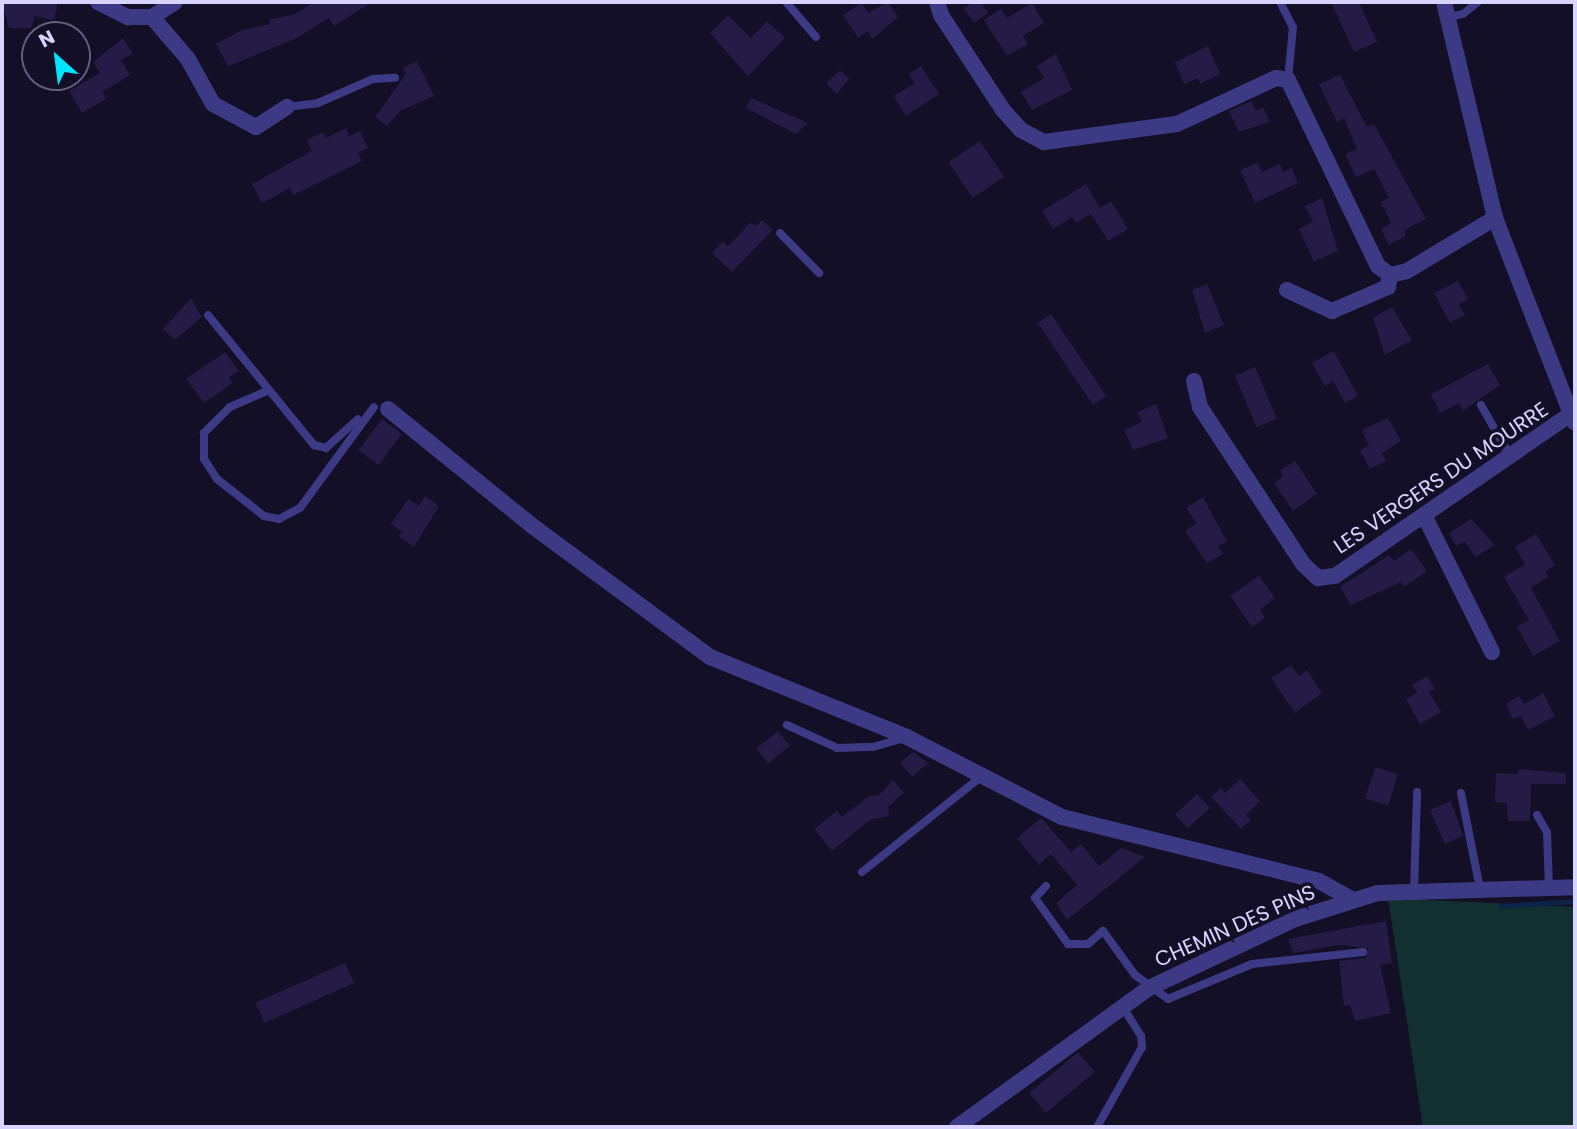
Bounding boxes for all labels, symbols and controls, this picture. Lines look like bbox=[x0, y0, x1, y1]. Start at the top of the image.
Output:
north arrow bbox=[21, 21, 91, 91]
text: N bbox=[34, 24, 59, 54]
street label: LES VERGERS DU MOURRE bbox=[1329, 397, 1553, 559]
street label: CHEMIN DES PINS bbox=[1151, 879, 1319, 973]

